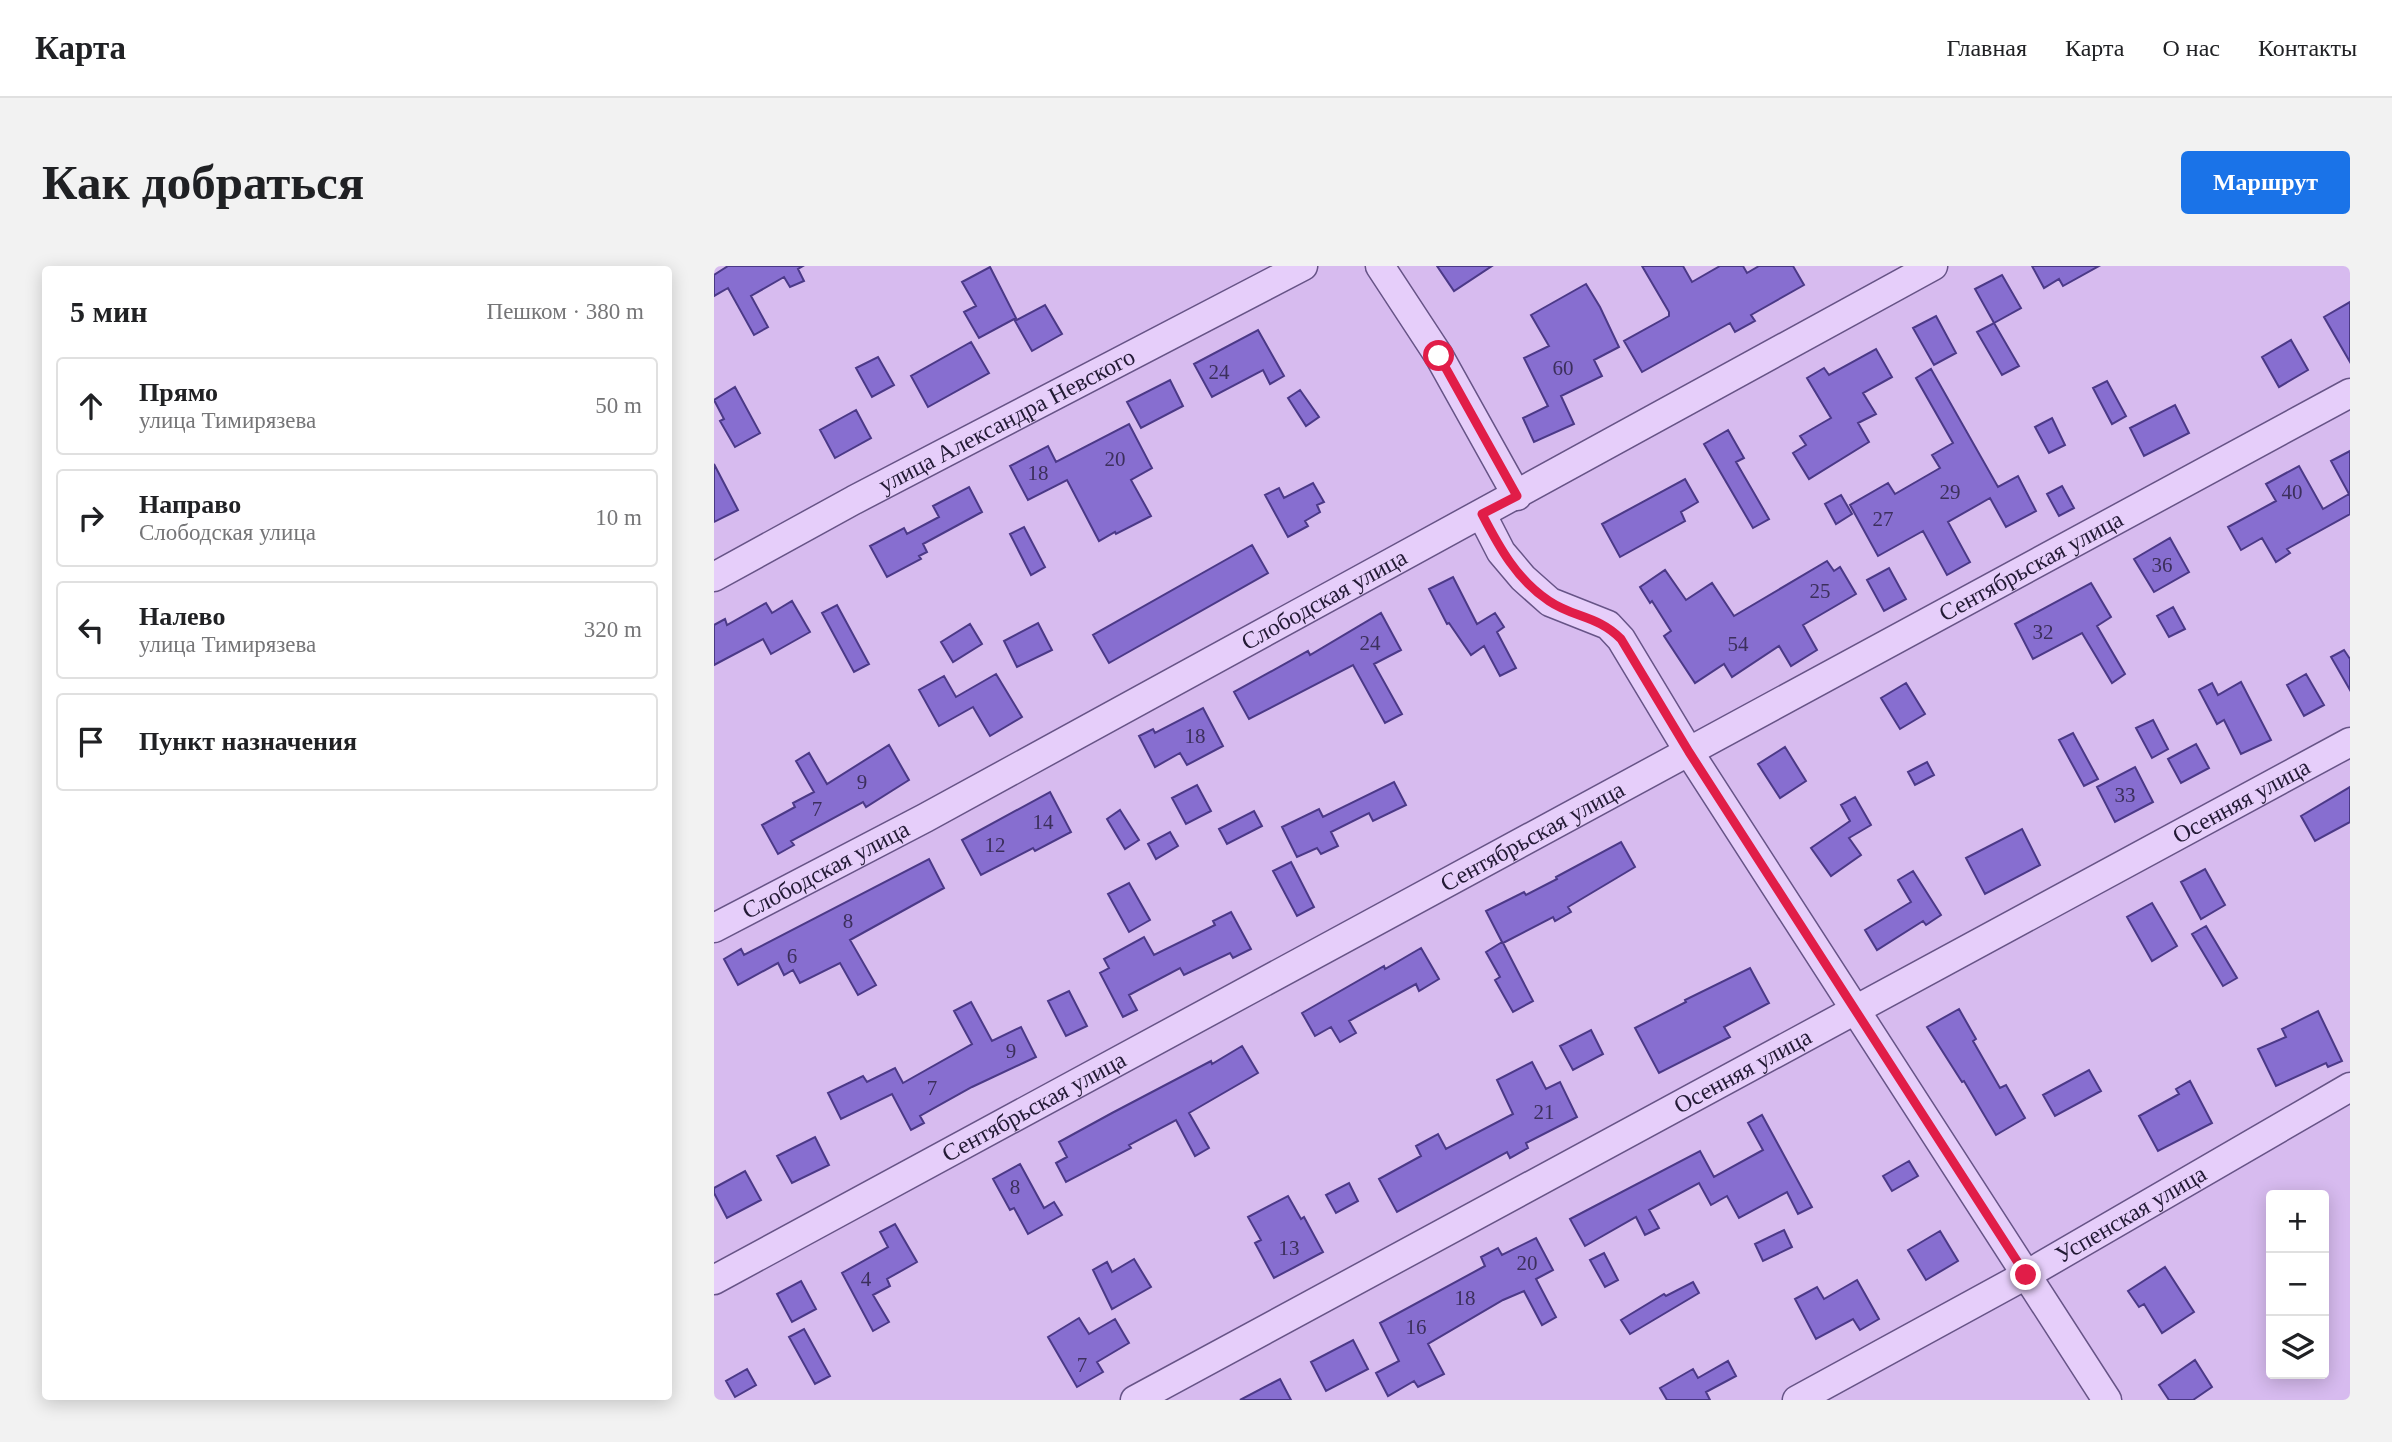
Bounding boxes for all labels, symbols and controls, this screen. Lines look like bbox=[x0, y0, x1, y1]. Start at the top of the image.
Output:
text: Карта bbox=[35, 30, 126, 66]
text: Главная bbox=[1946, 35, 2027, 61]
text: Карта bbox=[2065, 35, 2124, 61]
text: О нас bbox=[2162, 35, 2220, 61]
text: Контакты bbox=[2258, 35, 2357, 61]
button: Маршрут bbox=[2181, 151, 2350, 214]
text: Как добраться bbox=[42, 155, 364, 210]
text: 5 мин bbox=[70, 295, 148, 328]
text: Пешком · 380 m bbox=[487, 299, 644, 324]
route start bbox=[1423, 340, 1454, 371]
street label: улица Александра Невского bbox=[874, 343, 1139, 498]
house number: 60 bbox=[1553, 356, 1574, 380]
house number: 24 bbox=[1209, 360, 1230, 384]
text: Прямо bbox=[139, 378, 218, 407]
icon: ahead bbox=[72, 387, 110, 425]
text: 50 m bbox=[595, 393, 642, 418]
text: улица Тимирязева bbox=[139, 408, 316, 433]
house number: 20 bbox=[1105, 447, 1126, 471]
house number: 18 bbox=[1028, 461, 1049, 485]
house number: 29 bbox=[1940, 480, 1961, 504]
house number: 40 bbox=[2282, 480, 2303, 504]
text: Направо bbox=[139, 490, 241, 519]
icon: right bbox=[72, 499, 110, 537]
text: 10 m bbox=[595, 505, 642, 530]
street label: Сентябрьская улица bbox=[1935, 506, 2128, 626]
house number: 27 bbox=[1873, 507, 1894, 531]
text: Слободская улица bbox=[139, 520, 316, 545]
street label: Слободская улица bbox=[1237, 544, 1412, 655]
house number: 36 bbox=[2152, 553, 2173, 577]
house number: 25 bbox=[1810, 579, 1831, 603]
text: Налево bbox=[139, 602, 225, 631]
icon: left bbox=[72, 611, 110, 649]
text: 320 m bbox=[584, 617, 642, 642]
house number: 32 bbox=[2033, 620, 2054, 644]
house number: 24 bbox=[1360, 631, 1381, 655]
text: улица Тимирязева bbox=[139, 632, 316, 657]
house number: 54 bbox=[1728, 632, 1749, 656]
icon: arrive bbox=[72, 723, 110, 761]
house number: 18 bbox=[1185, 724, 1206, 748]
text: Пункт назначения bbox=[139, 727, 357, 756]
street label: Осенняя улица bbox=[2168, 753, 2315, 849]
house number: 9 bbox=[857, 770, 867, 794]
street label: Сентябрьская улица bbox=[1436, 776, 1629, 897]
house number: 33 bbox=[2115, 783, 2136, 807]
house number: 7 bbox=[812, 797, 822, 821]
house number: 14 bbox=[1033, 810, 1054, 834]
street label: Слободская улица bbox=[738, 815, 914, 924]
house number: 12 bbox=[985, 833, 1006, 857]
house number: 8 bbox=[843, 909, 853, 933]
house number: 6 bbox=[787, 944, 797, 968]
street label: Осенняя улица bbox=[1670, 1023, 1816, 1119]
house number: 9 bbox=[1006, 1039, 1016, 1063]
street label: Сентябрьская улица bbox=[938, 1046, 1131, 1167]
house number: 7 bbox=[927, 1076, 937, 1100]
house number: 21 bbox=[1534, 1100, 1555, 1124]
street label: Успенская улица bbox=[2051, 1160, 2211, 1268]
house number: 8 bbox=[1010, 1175, 1020, 1199]
map controls bbox=[2266, 1190, 2329, 1379]
button: + bbox=[2266, 1190, 2329, 1253]
house number: 13 bbox=[1279, 1236, 1300, 1260]
house number: 20 bbox=[1517, 1251, 1538, 1275]
button: − bbox=[2266, 1253, 2329, 1316]
route end bbox=[2010, 1259, 2041, 1290]
house number: 4 bbox=[861, 1267, 872, 1291]
house number: 18 bbox=[1455, 1286, 1476, 1310]
house number: 16 bbox=[1406, 1315, 1427, 1339]
button: layers bbox=[2266, 1316, 2329, 1379]
house number: 7 bbox=[1077, 1353, 1087, 1377]

